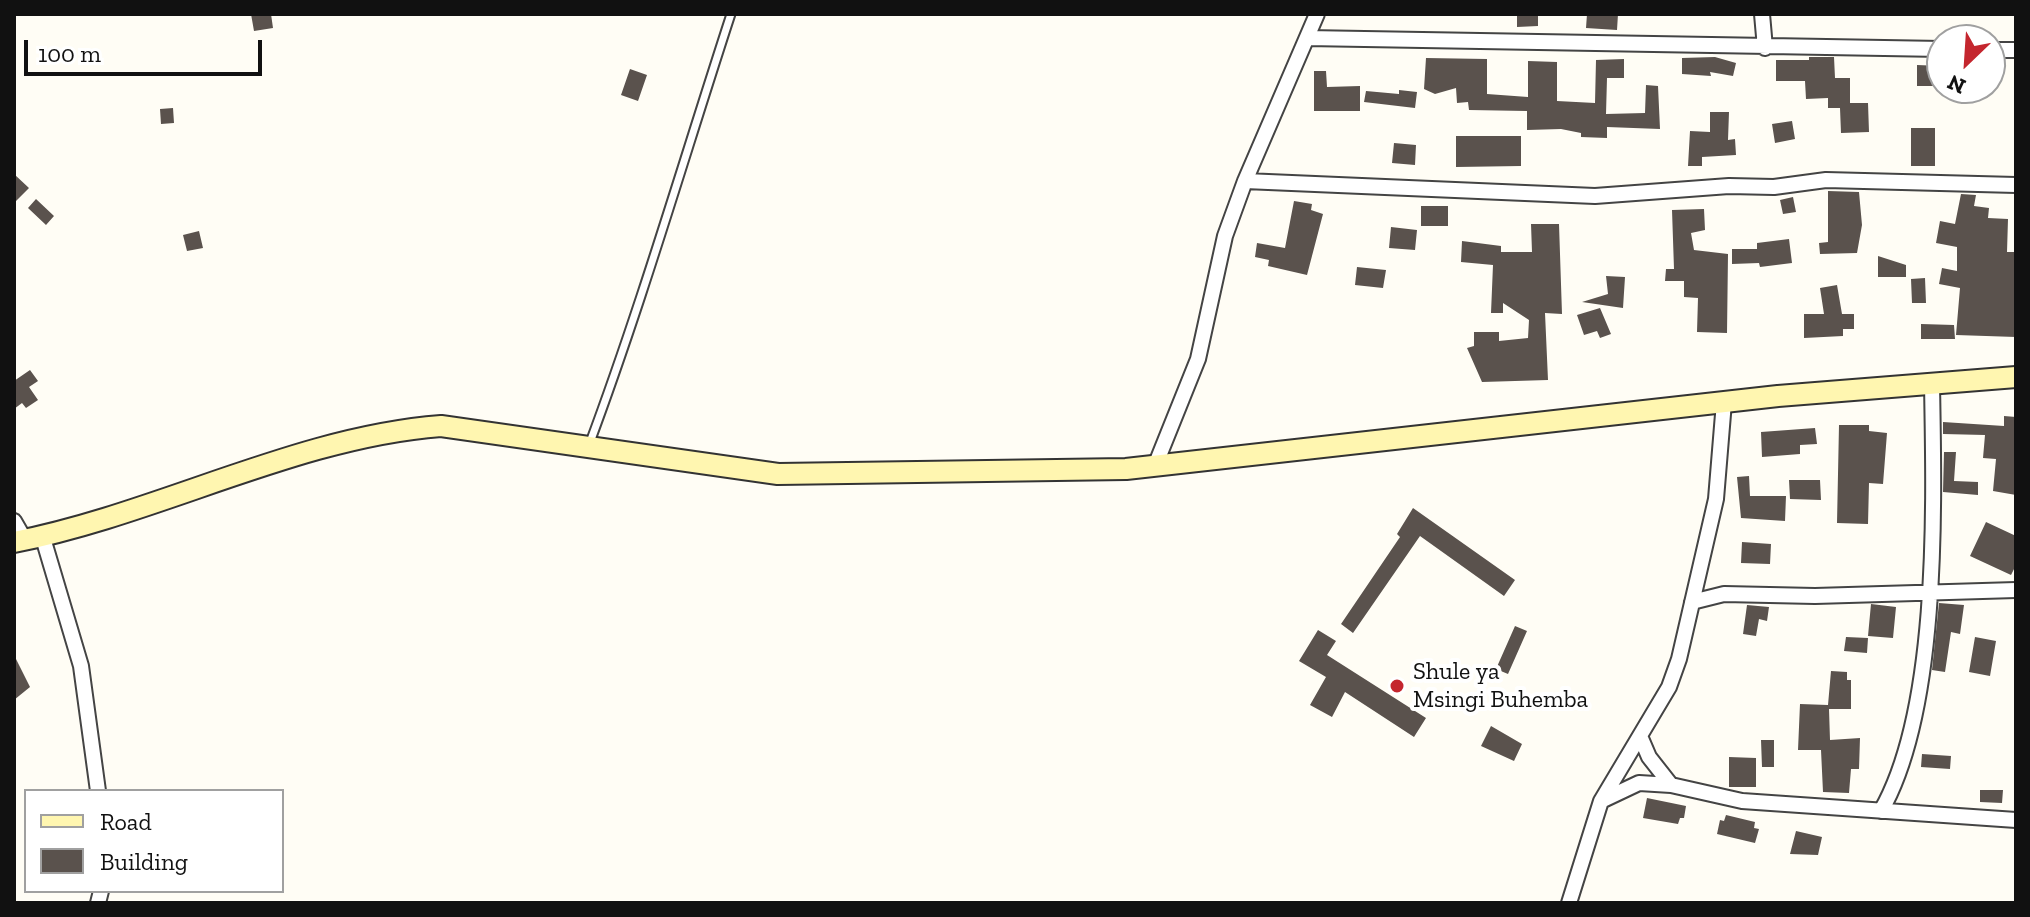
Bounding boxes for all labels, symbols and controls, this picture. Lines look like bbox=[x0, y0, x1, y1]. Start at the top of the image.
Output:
scale bar bbox=[28, 24, 266, 74]
north arrow bbox=[1926, 24, 2006, 104]
text: 100 m bbox=[38, 39, 101, 68]
text: N bbox=[1943, 69, 1970, 100]
place label: Shule ya Msingi Buhemba bbox=[1413, 658, 1588, 714]
marker: Shule ya Msingi Buhemba bbox=[1388, 677, 1406, 695]
legend bbox=[24, 789, 284, 893]
text: Road bbox=[100, 807, 152, 836]
text: Building bbox=[100, 847, 188, 876]

